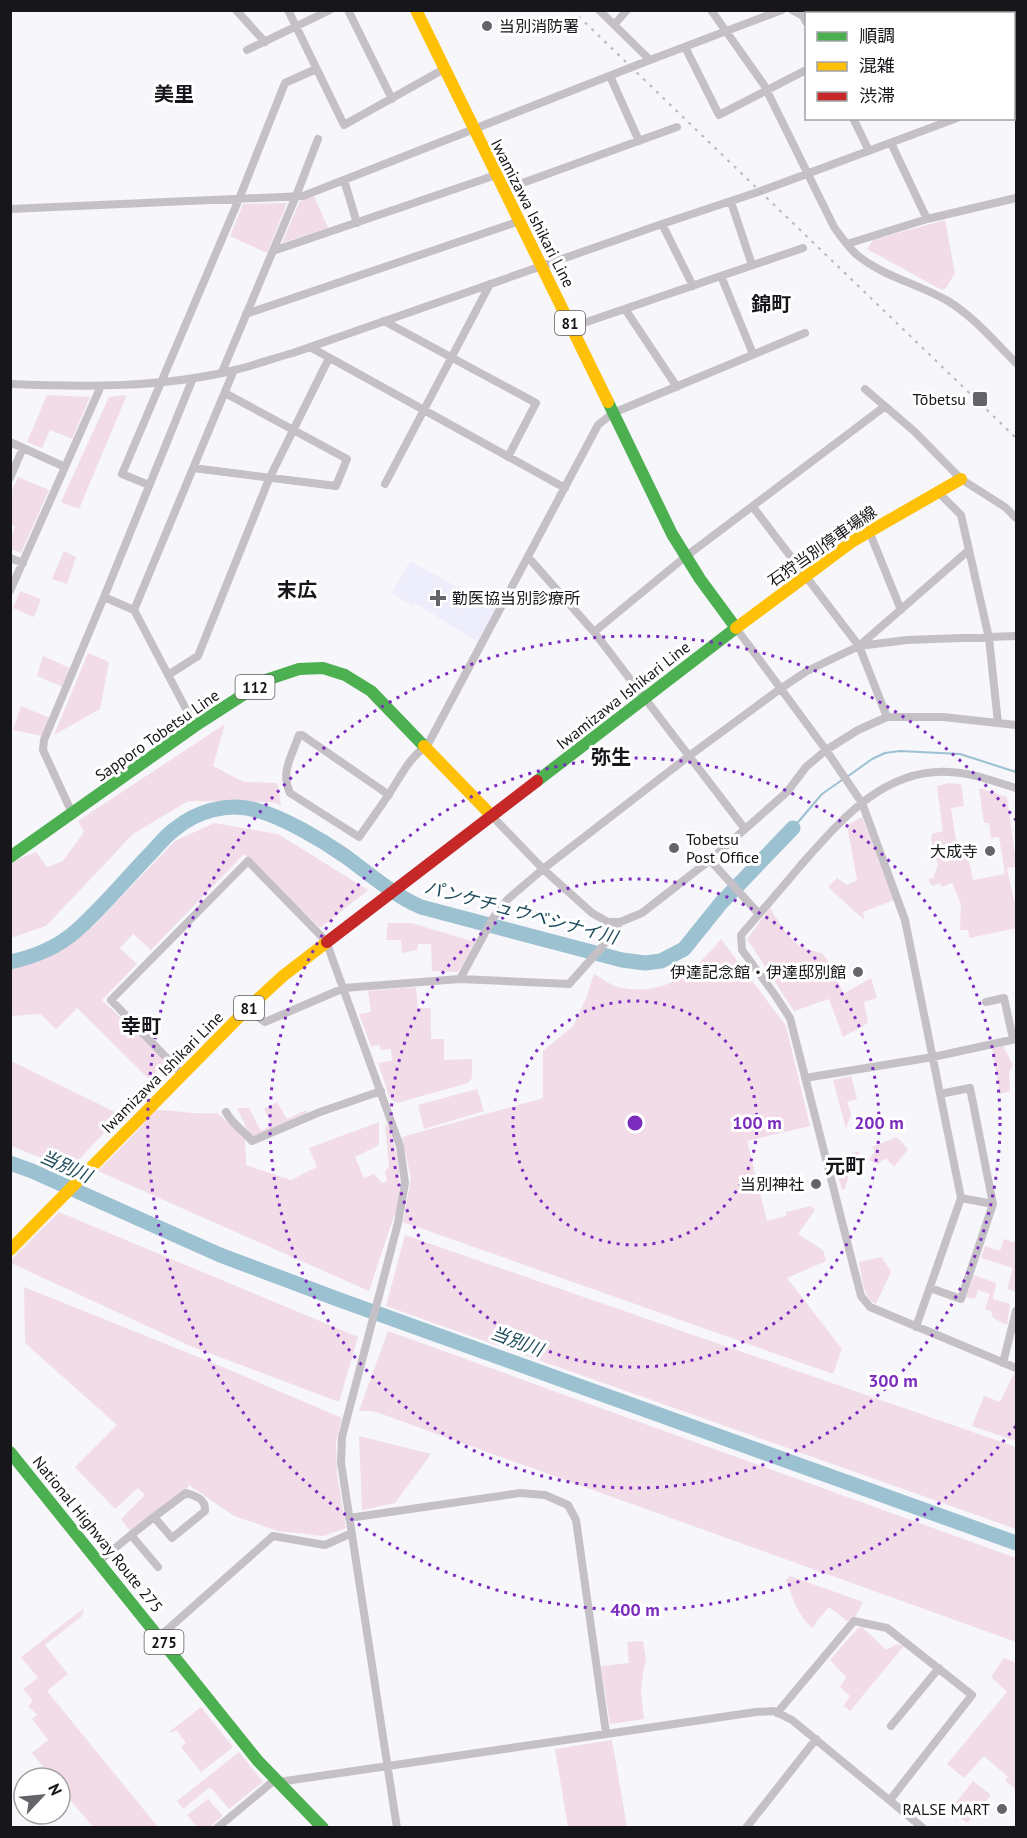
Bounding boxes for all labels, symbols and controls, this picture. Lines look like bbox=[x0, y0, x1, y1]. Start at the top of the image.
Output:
legend bbox=[805, 12, 1015, 120]
place label: 当別消防署 bbox=[499, 16, 579, 36]
marker: 当別消防署 bbox=[480, 19, 494, 33]
text: 順調 bbox=[859, 24, 895, 47]
text: 混雑 bbox=[859, 54, 895, 77]
district label: 美里 bbox=[154, 81, 194, 107]
text: 渋滞 bbox=[859, 84, 895, 107]
street label: Iwamizawa Ishikari Line bbox=[487, 135, 579, 291]
district label: 錦町 bbox=[751, 291, 791, 317]
road number: 81 bbox=[555, 311, 585, 335]
place label: Tōbetsu bbox=[913, 389, 966, 409]
marker: Tōbetsu bbox=[971, 390, 989, 408]
street label: 石狩当別停車場線 bbox=[764, 501, 880, 591]
district label: 末広 bbox=[277, 577, 317, 603]
place label: 勤医協当別診療所 bbox=[452, 588, 580, 608]
marker: 勤医協当別診療所 bbox=[429, 589, 447, 607]
street label: Iwamizawa Ishikari Line bbox=[552, 637, 694, 753]
road number: 112 bbox=[236, 675, 274, 699]
street label: Sapporo Tobetsu Line bbox=[91, 685, 223, 785]
district label: 弥生 bbox=[591, 744, 631, 770]
place label: Tobetsu Post Office bbox=[686, 829, 759, 867]
marker: Tobetsu Post Office bbox=[667, 841, 681, 855]
place label: 大成寺 bbox=[930, 841, 978, 861]
marker: 大成寺 bbox=[983, 844, 997, 858]
water label: パンケチュウベシナイ川 bbox=[422, 875, 622, 949]
place label: 伊達記念館・伊達邸別館 bbox=[670, 962, 846, 982]
marker: 伊達記念館・伊達邸別館 bbox=[851, 965, 865, 979]
road number: 81 bbox=[234, 996, 264, 1020]
street label: Iwamizawa Ishikari Line bbox=[97, 1007, 227, 1137]
district label: 幸町 bbox=[121, 1013, 161, 1039]
text: 100 m bbox=[732, 1111, 782, 1134]
text: 200 m bbox=[854, 1111, 904, 1134]
centre of rings bbox=[625, 1113, 645, 1133]
water label: 当別川 bbox=[37, 1145, 97, 1188]
district label: 元町 bbox=[825, 1153, 865, 1179]
place label: 当別神社 bbox=[740, 1174, 804, 1194]
marker: 当別神社 bbox=[809, 1177, 823, 1191]
water label: 当別川 bbox=[488, 1321, 548, 1362]
text: 300 m bbox=[868, 1369, 918, 1392]
street label: National Highway Route 275 bbox=[29, 1452, 167, 1616]
text: 400 m bbox=[610, 1598, 660, 1621]
road number: 275 bbox=[144, 1630, 184, 1654]
north arrow bbox=[12, 1766, 72, 1826]
text: N bbox=[44, 1780, 67, 1799]
place label: RALSE MART bbox=[902, 1799, 990, 1819]
marker: RALSE MART bbox=[995, 1802, 1009, 1816]

